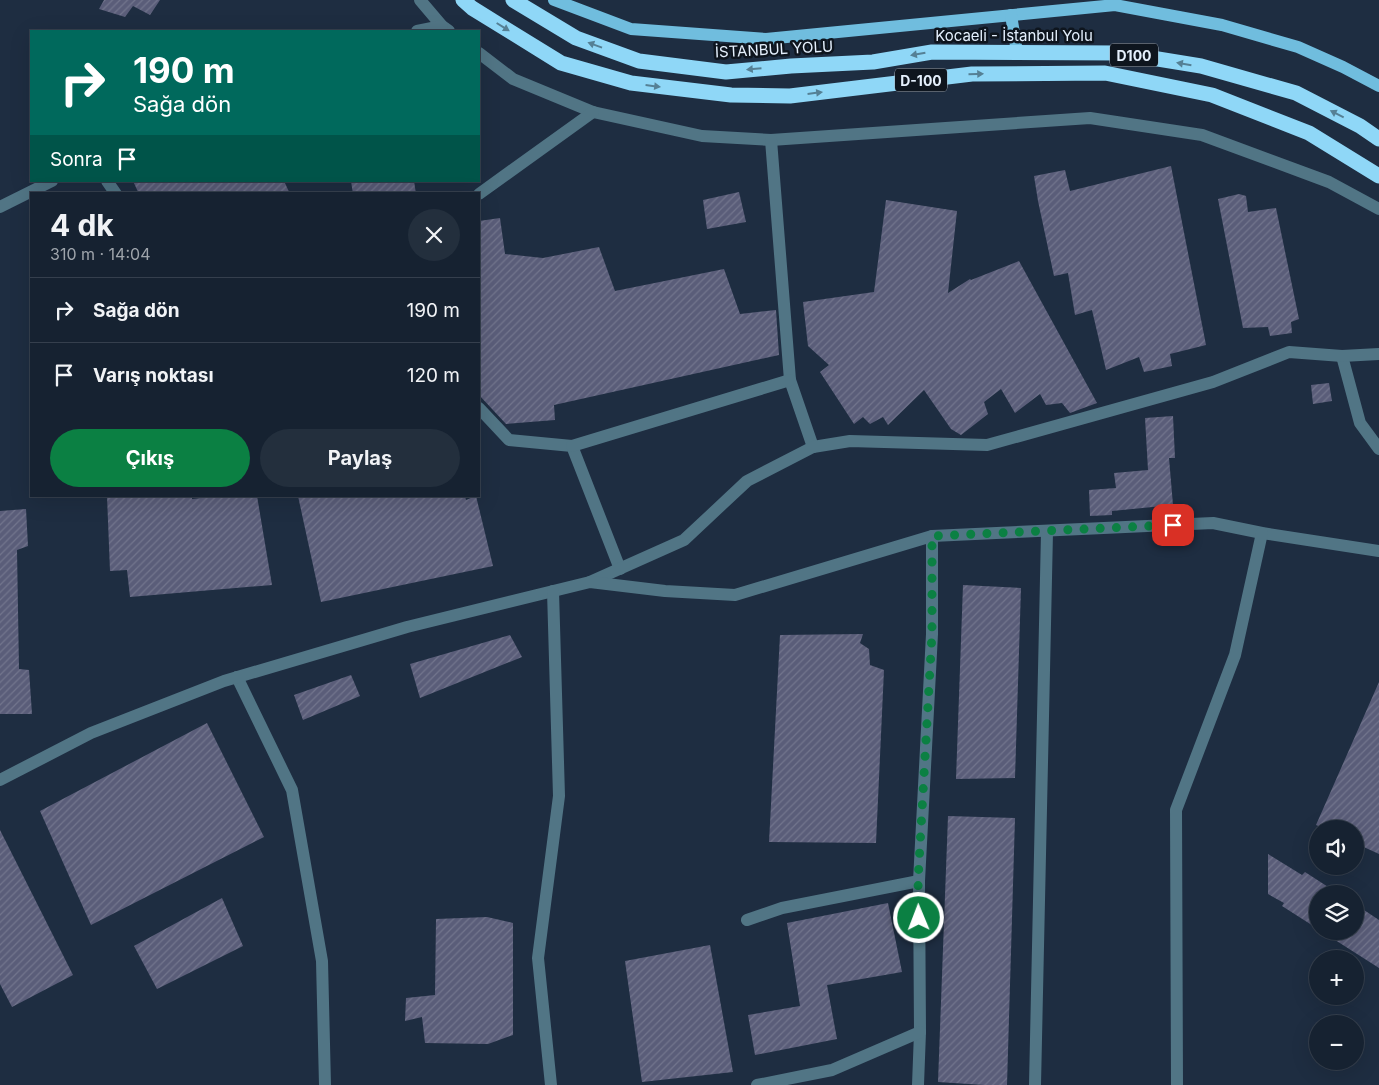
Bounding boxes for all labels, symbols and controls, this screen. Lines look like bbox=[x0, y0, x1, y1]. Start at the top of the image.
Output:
one-way arrow bbox=[497, 23, 510, 32]
street label: Kocaeli - İstanbul Yolu bbox=[935, 26, 1093, 45]
street label: İSTANBUL YOLU bbox=[714, 36, 834, 62]
one-way arrow bbox=[588, 41, 603, 48]
road number: D100 bbox=[1110, 44, 1158, 66]
text: 190 m bbox=[133, 49, 235, 91]
icon: right bbox=[50, 50, 115, 115]
one-way arrow bbox=[909, 51, 925, 59]
one-way arrow bbox=[1176, 59, 1192, 67]
one-way arrow bbox=[746, 66, 762, 74]
road number: D-100 bbox=[895, 68, 947, 92]
one-way arrow bbox=[968, 70, 984, 78]
one-way arrow bbox=[645, 82, 661, 90]
one-way arrow bbox=[807, 89, 823, 97]
text: Sağa dön bbox=[133, 91, 231, 117]
one-way arrow bbox=[1330, 110, 1345, 118]
icon: arrive bbox=[113, 145, 141, 173]
text: Sonra bbox=[50, 148, 103, 171]
text: 4 dk bbox=[50, 207, 114, 243]
button: close bbox=[408, 209, 460, 261]
text: 310 m · 14:04 bbox=[50, 244, 151, 264]
icon: right bbox=[50, 296, 78, 324]
text: Sağa dön bbox=[93, 299, 179, 322]
text: 190 m bbox=[407, 299, 460, 322]
icon: arrive bbox=[50, 361, 78, 389]
text: Varış noktası bbox=[93, 364, 214, 387]
text: 120 m bbox=[407, 364, 460, 387]
button: Çıkış bbox=[50, 429, 250, 487]
button: Paylaş bbox=[260, 429, 460, 487]
pin bbox=[1152, 504, 1194, 546]
icon: arrive bbox=[1159, 511, 1187, 539]
map controls bbox=[1309, 820, 1364, 1070]
button: sound bbox=[1309, 820, 1364, 875]
button: layers bbox=[1309, 885, 1364, 940]
position arrow bbox=[892, 891, 944, 943]
button: + bbox=[1309, 950, 1364, 1005]
button: − bbox=[1309, 1015, 1364, 1070]

